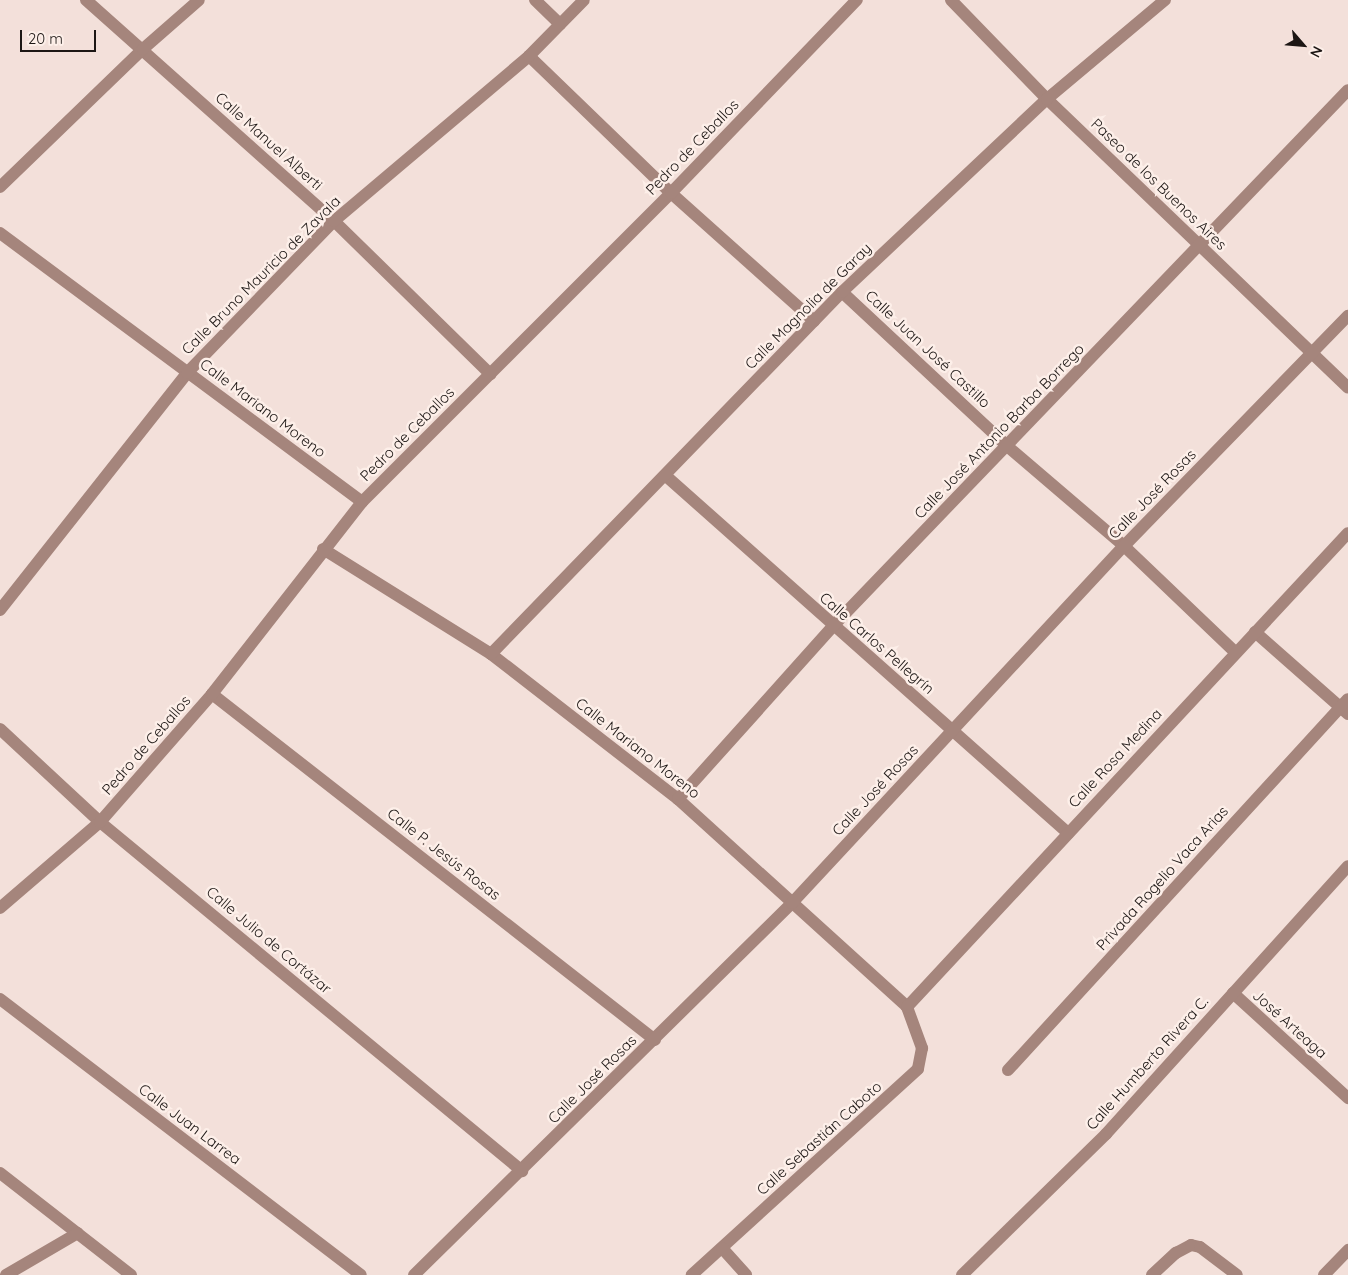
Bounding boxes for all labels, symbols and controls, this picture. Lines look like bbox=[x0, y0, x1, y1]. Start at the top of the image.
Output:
scale bar bbox=[22, 20, 99, 52]
north arrow bbox=[1278, 20, 1328, 70]
text: 20 m bbox=[28, 29, 63, 48]
text: N bbox=[1306, 43, 1327, 60]
street label: Calle Manuel Alberti bbox=[212, 88, 326, 194]
street label: Pedro de Ceballos bbox=[642, 95, 742, 199]
street label: Paseo de los Buenos Aires bbox=[1088, 115, 1230, 253]
street label: Calle Bruno Mauricio de Zavala bbox=[178, 192, 344, 358]
street label: Calle Magnolia de Garay bbox=[741, 239, 875, 373]
street label: Calle Juan José Castillo bbox=[862, 286, 994, 412]
street label: Calle José Antonio Barba Borrego bbox=[910, 340, 1088, 522]
street label: Calle Mariano Moreno bbox=[197, 355, 329, 461]
street label: Pedro de Ceballos bbox=[356, 383, 458, 485]
street label: Calle José Rosas bbox=[1105, 445, 1199, 543]
street label: Calle Carlos Pellegrín bbox=[816, 588, 938, 698]
street label: Pedro de Ceballos bbox=[98, 692, 194, 798]
street label: Calle Mariano Moreno bbox=[572, 694, 704, 802]
street label: Calle Rosa Medina bbox=[1065, 705, 1165, 811]
street label: Calle José Rosas bbox=[828, 741, 922, 839]
street label: Privada Rogelio Vaca Arias bbox=[1092, 802, 1232, 954]
street label: Calle P. Jesús Rosas bbox=[384, 804, 504, 904]
street label: Calle Julio de Cortázar bbox=[203, 882, 335, 998]
street label: José Arteaga bbox=[1249, 986, 1331, 1062]
street label: Calle Humberto Rivera C. bbox=[1082, 992, 1212, 1134]
street label: Calle José Rosas bbox=[544, 1031, 640, 1127]
street label: Calle Sebastián Caboto bbox=[753, 1077, 885, 1199]
street label: Calle Juan Larrea bbox=[135, 1080, 245, 1168]

